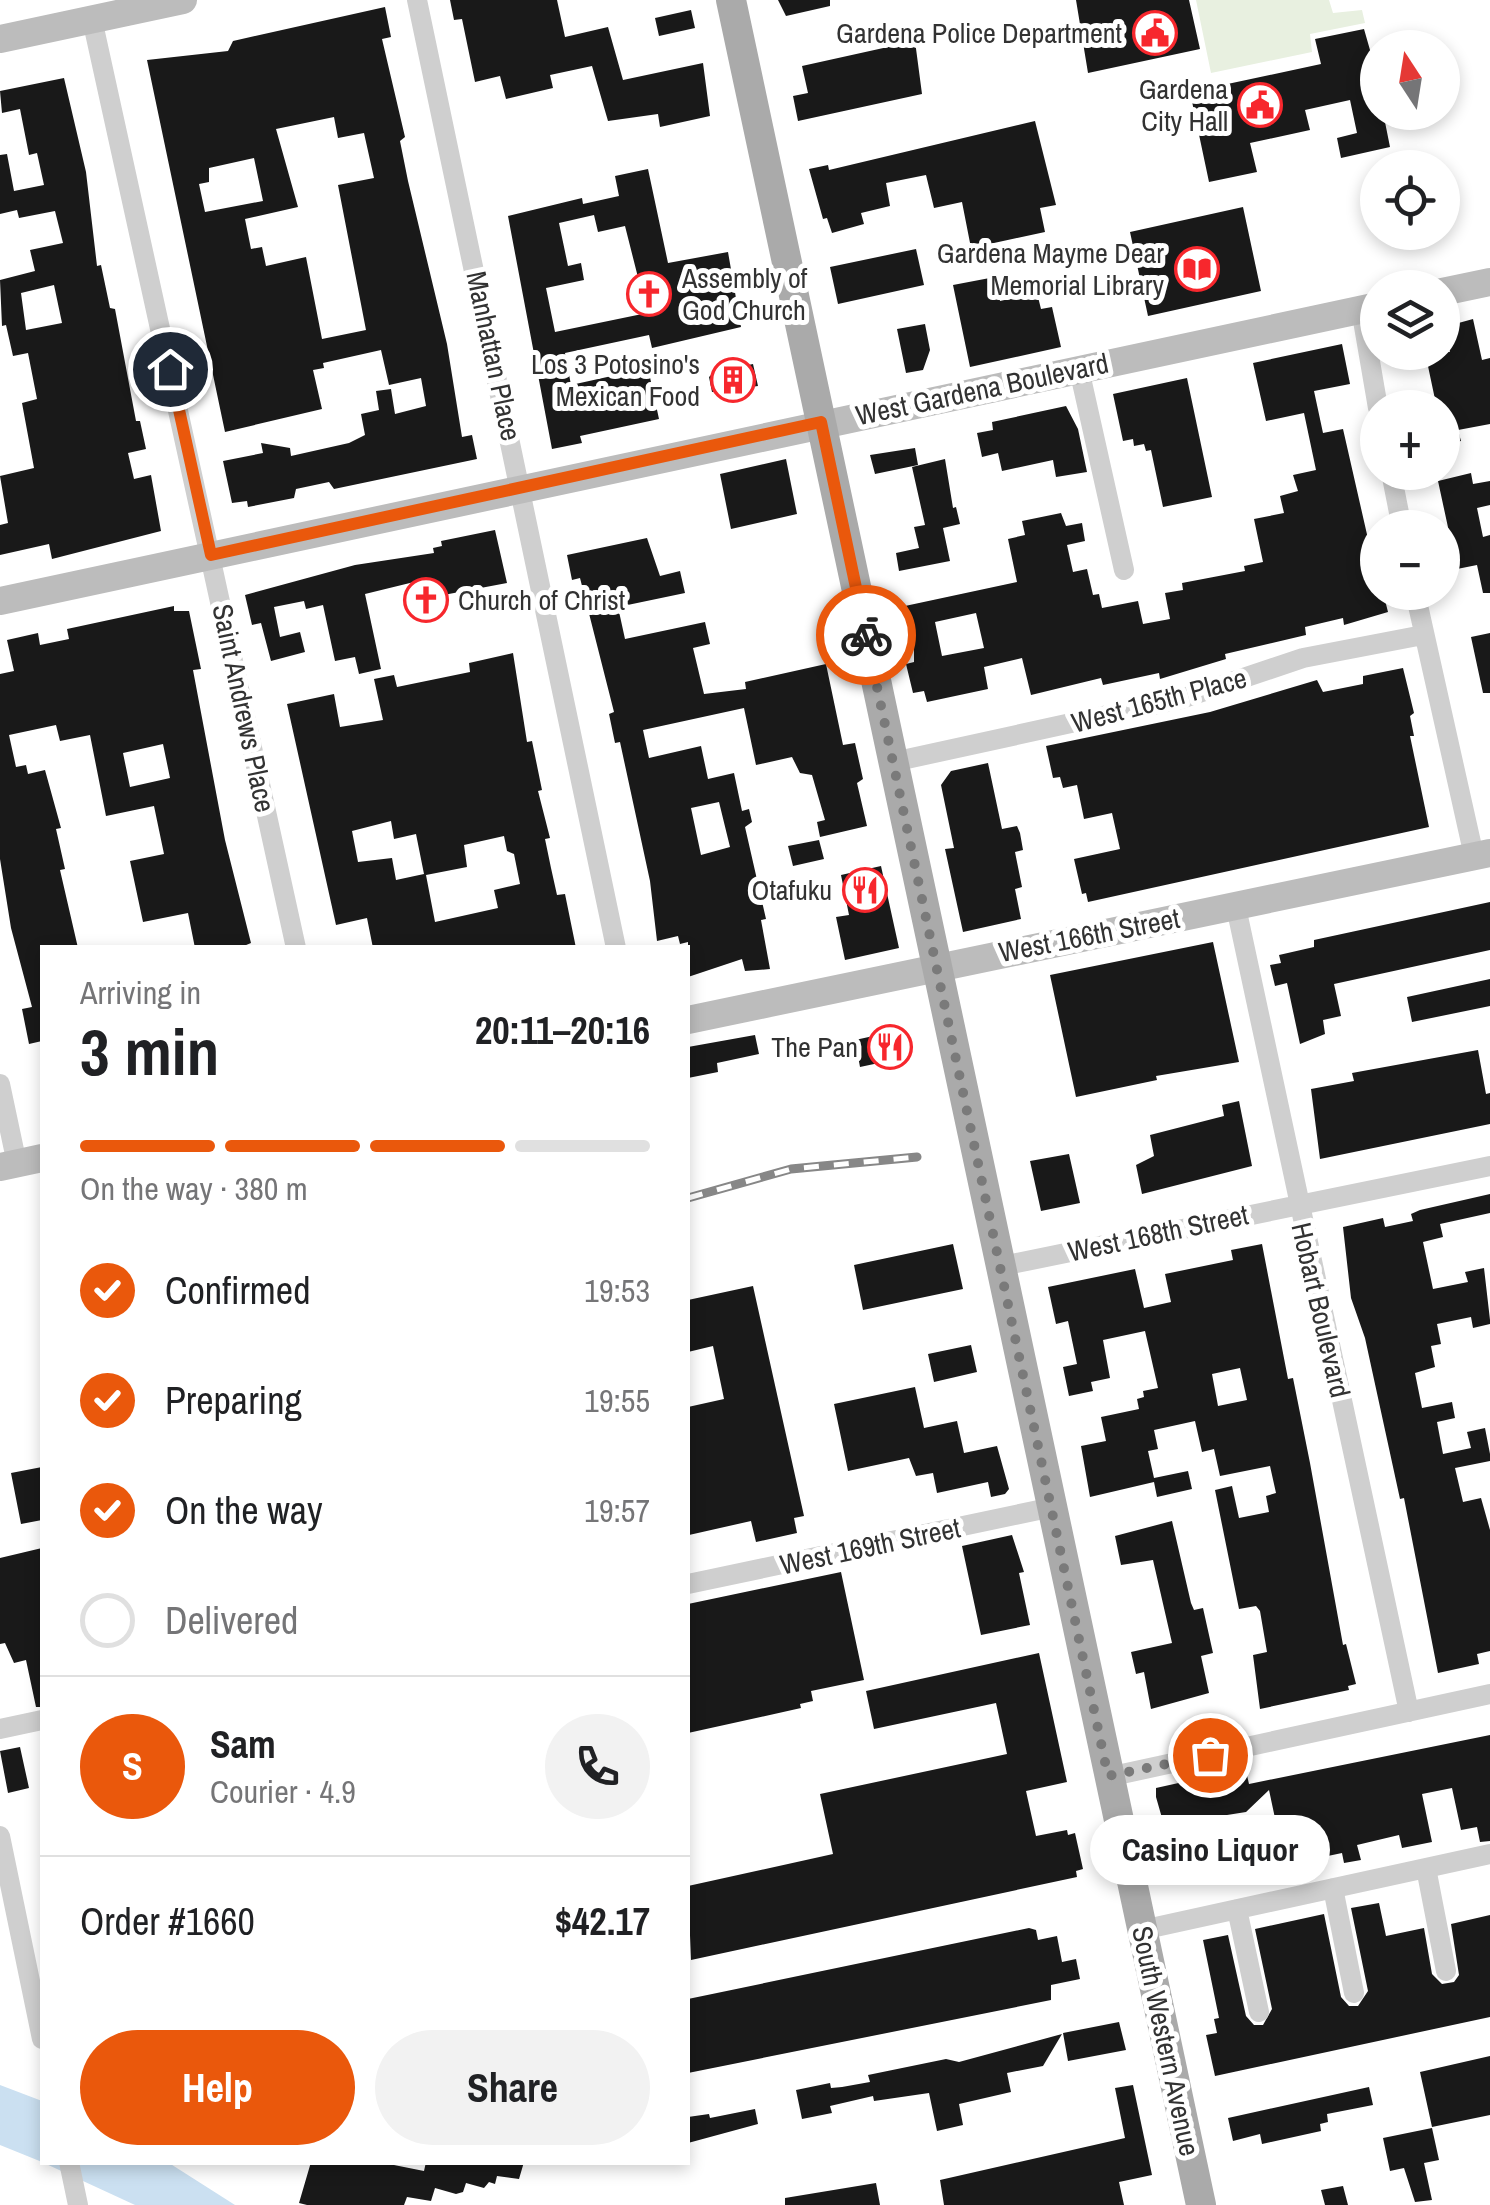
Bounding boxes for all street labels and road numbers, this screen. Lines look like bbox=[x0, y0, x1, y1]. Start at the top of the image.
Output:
street label: Manhattan Place bbox=[458, 268, 530, 444]
street label: West Gardena Boulevard bbox=[852, 344, 1112, 434]
street label: Saint Andrews Place bbox=[203, 600, 285, 816]
street label: West 165th Place bbox=[1067, 658, 1251, 742]
street label: West 166th Street bbox=[995, 899, 1183, 971]
street label: West 168th Street bbox=[1064, 1195, 1252, 1271]
street label: Hobart Boulevard bbox=[1282, 1219, 1360, 1401]
street label: West 169th Street bbox=[776, 1508, 964, 1584]
street label: South Western Avenue bbox=[1123, 1923, 1209, 2159]

